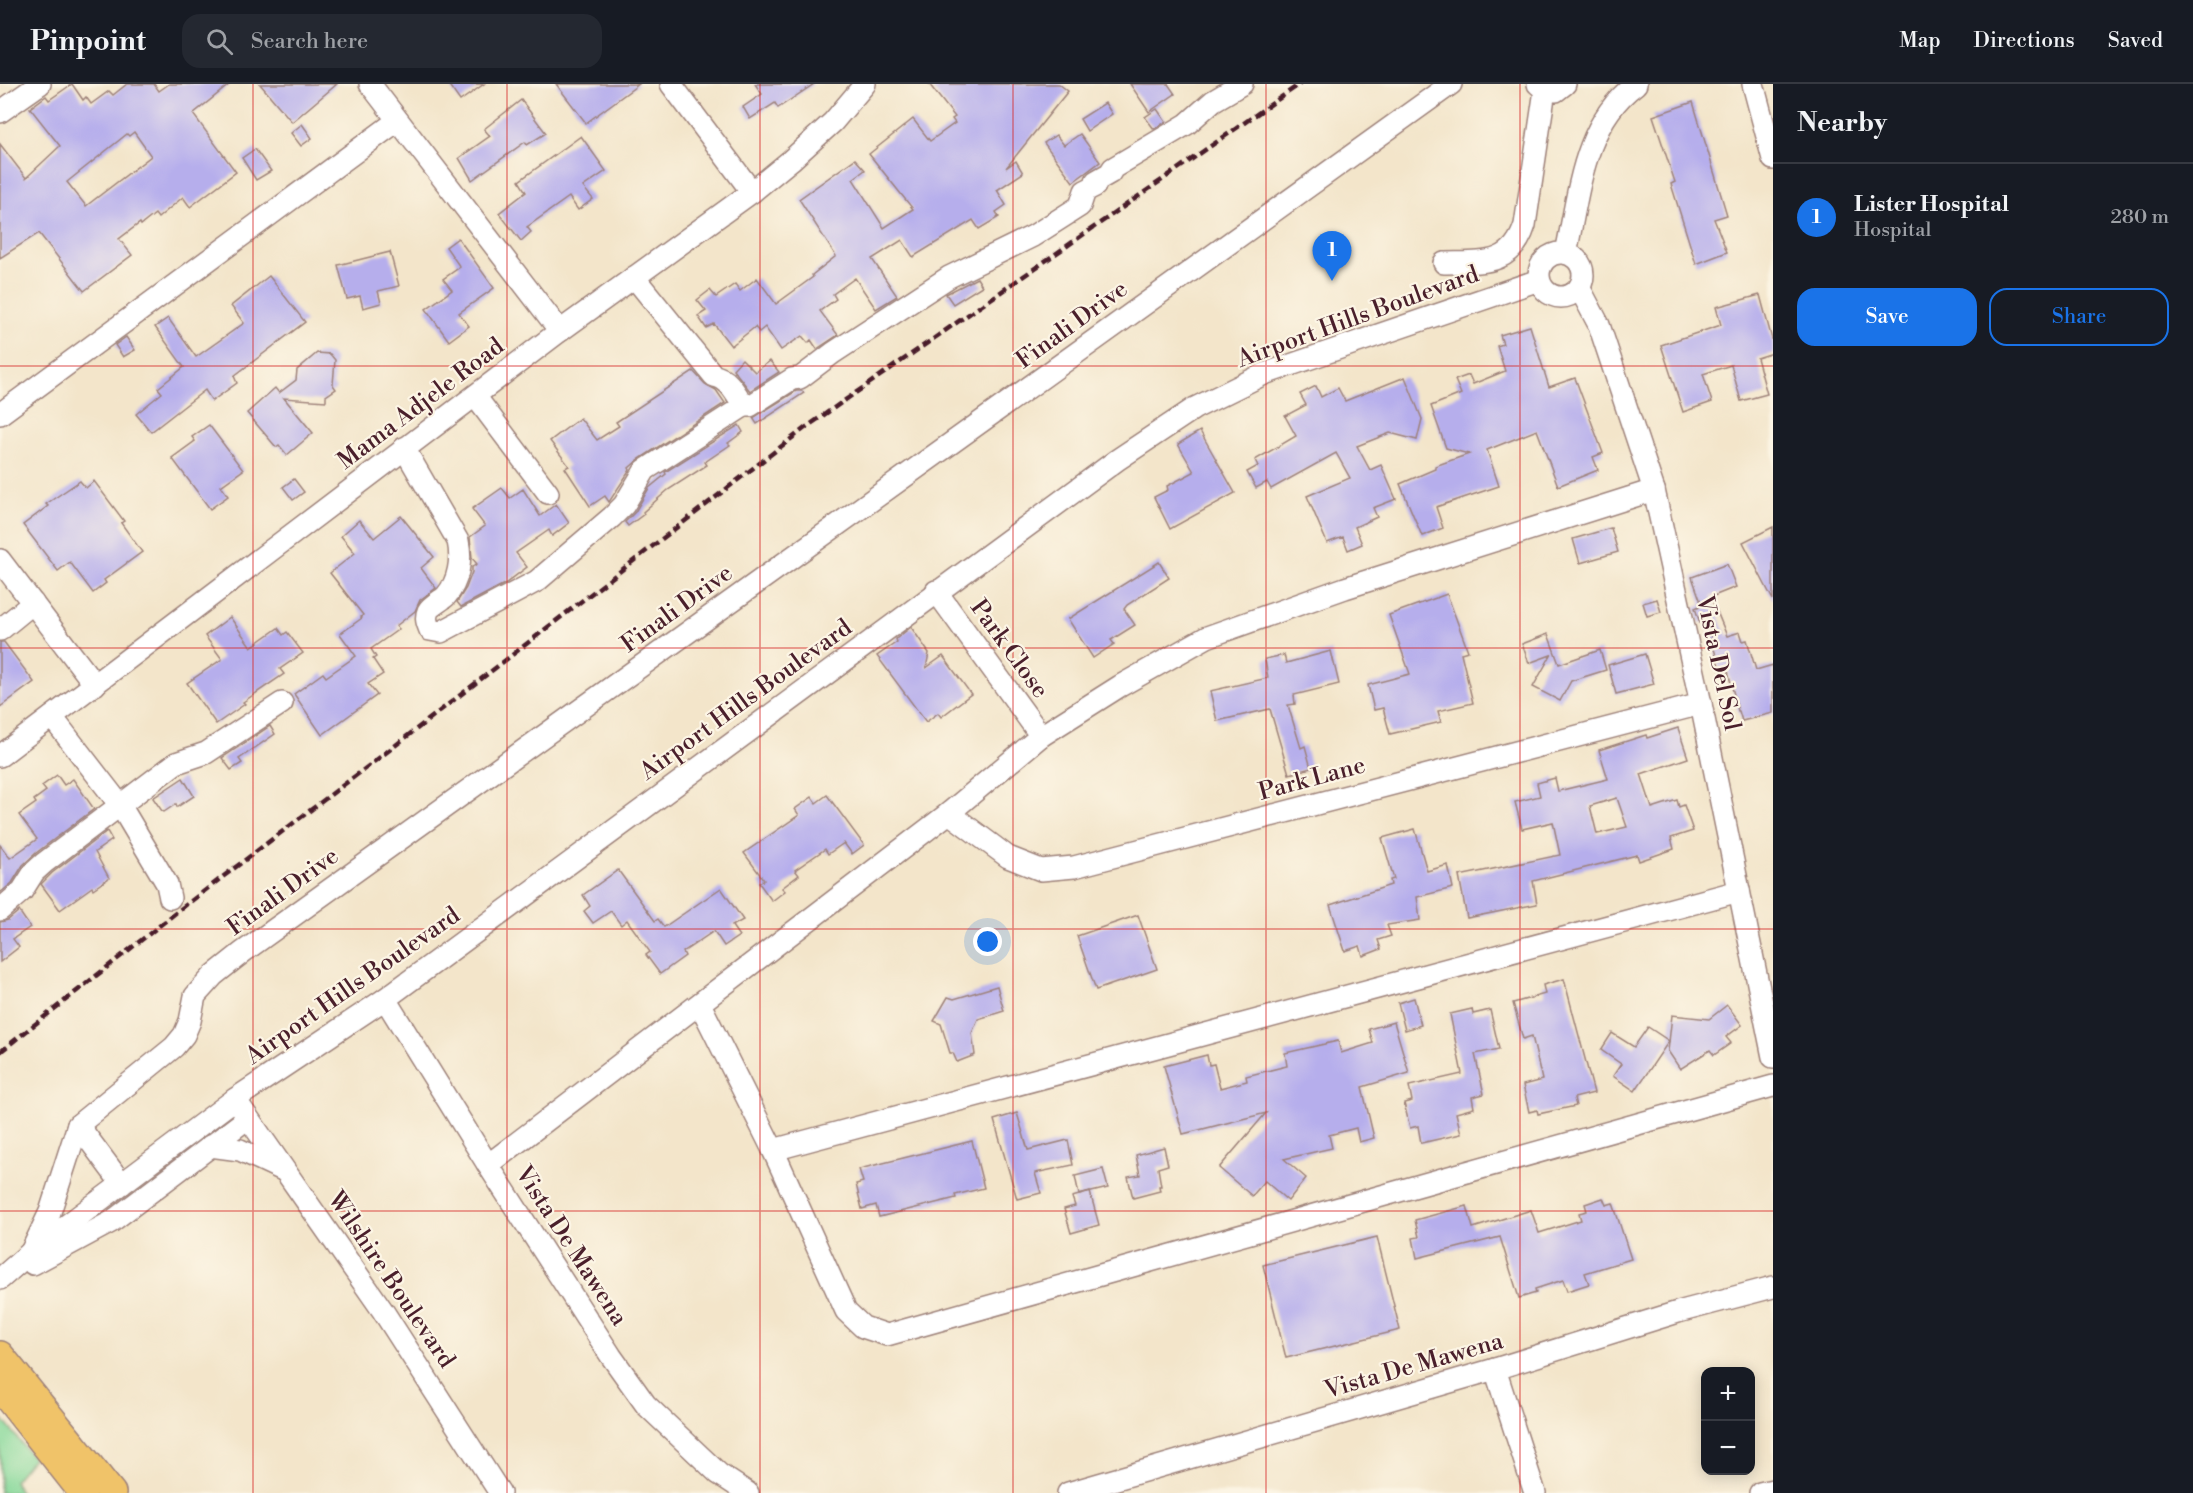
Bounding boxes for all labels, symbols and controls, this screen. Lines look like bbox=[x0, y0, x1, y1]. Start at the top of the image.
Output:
search box bbox=[182, 14, 602, 68]
text: Pinpoint bbox=[30, 24, 146, 59]
icon: search bbox=[203, 25, 236, 58]
text: Search here bbox=[251, 28, 368, 55]
text: Map bbox=[1899, 28, 1941, 54]
text: Directions bbox=[1974, 28, 2075, 54]
text: Saved bbox=[2108, 28, 2163, 54]
text: Nearby bbox=[1797, 107, 1887, 139]
text: Lister Hospital bbox=[1854, 191, 2009, 218]
text: 1 bbox=[1812, 205, 1821, 230]
text: 280 m bbox=[2110, 205, 2169, 230]
text: Hospital bbox=[1854, 218, 1931, 243]
pin: 1 bbox=[1312, 232, 1352, 281]
street label: Airport Hills Boulevard bbox=[1232, 259, 1483, 375]
street label: Finali Drive bbox=[1010, 274, 1134, 376]
button: Save bbox=[1797, 288, 1977, 346]
button: Share bbox=[1989, 288, 2169, 346]
street label: Mama Adjele Road bbox=[332, 331, 511, 476]
street label: Finali Drive bbox=[615, 558, 739, 660]
street label: Vista Del Sol bbox=[1689, 592, 1747, 733]
street label: Park Close bbox=[963, 594, 1055, 704]
street label: Airport Hills Boulevard bbox=[633, 613, 858, 788]
street label: Park Lane bbox=[1255, 750, 1369, 808]
street label: Finali Drive bbox=[221, 841, 345, 943]
street label: Airport Hills Boulevard bbox=[239, 900, 466, 1072]
your location bbox=[973, 927, 1002, 956]
street label: Vista De Mawena bbox=[508, 1160, 634, 1332]
street label: Wilshire Boulevard bbox=[320, 1185, 461, 1374]
street label: Vista De Mawena bbox=[1320, 1326, 1508, 1406]
map controls bbox=[1701, 1367, 1755, 1475]
button: + bbox=[1701, 1367, 1755, 1421]
button: − bbox=[1701, 1421, 1755, 1475]

